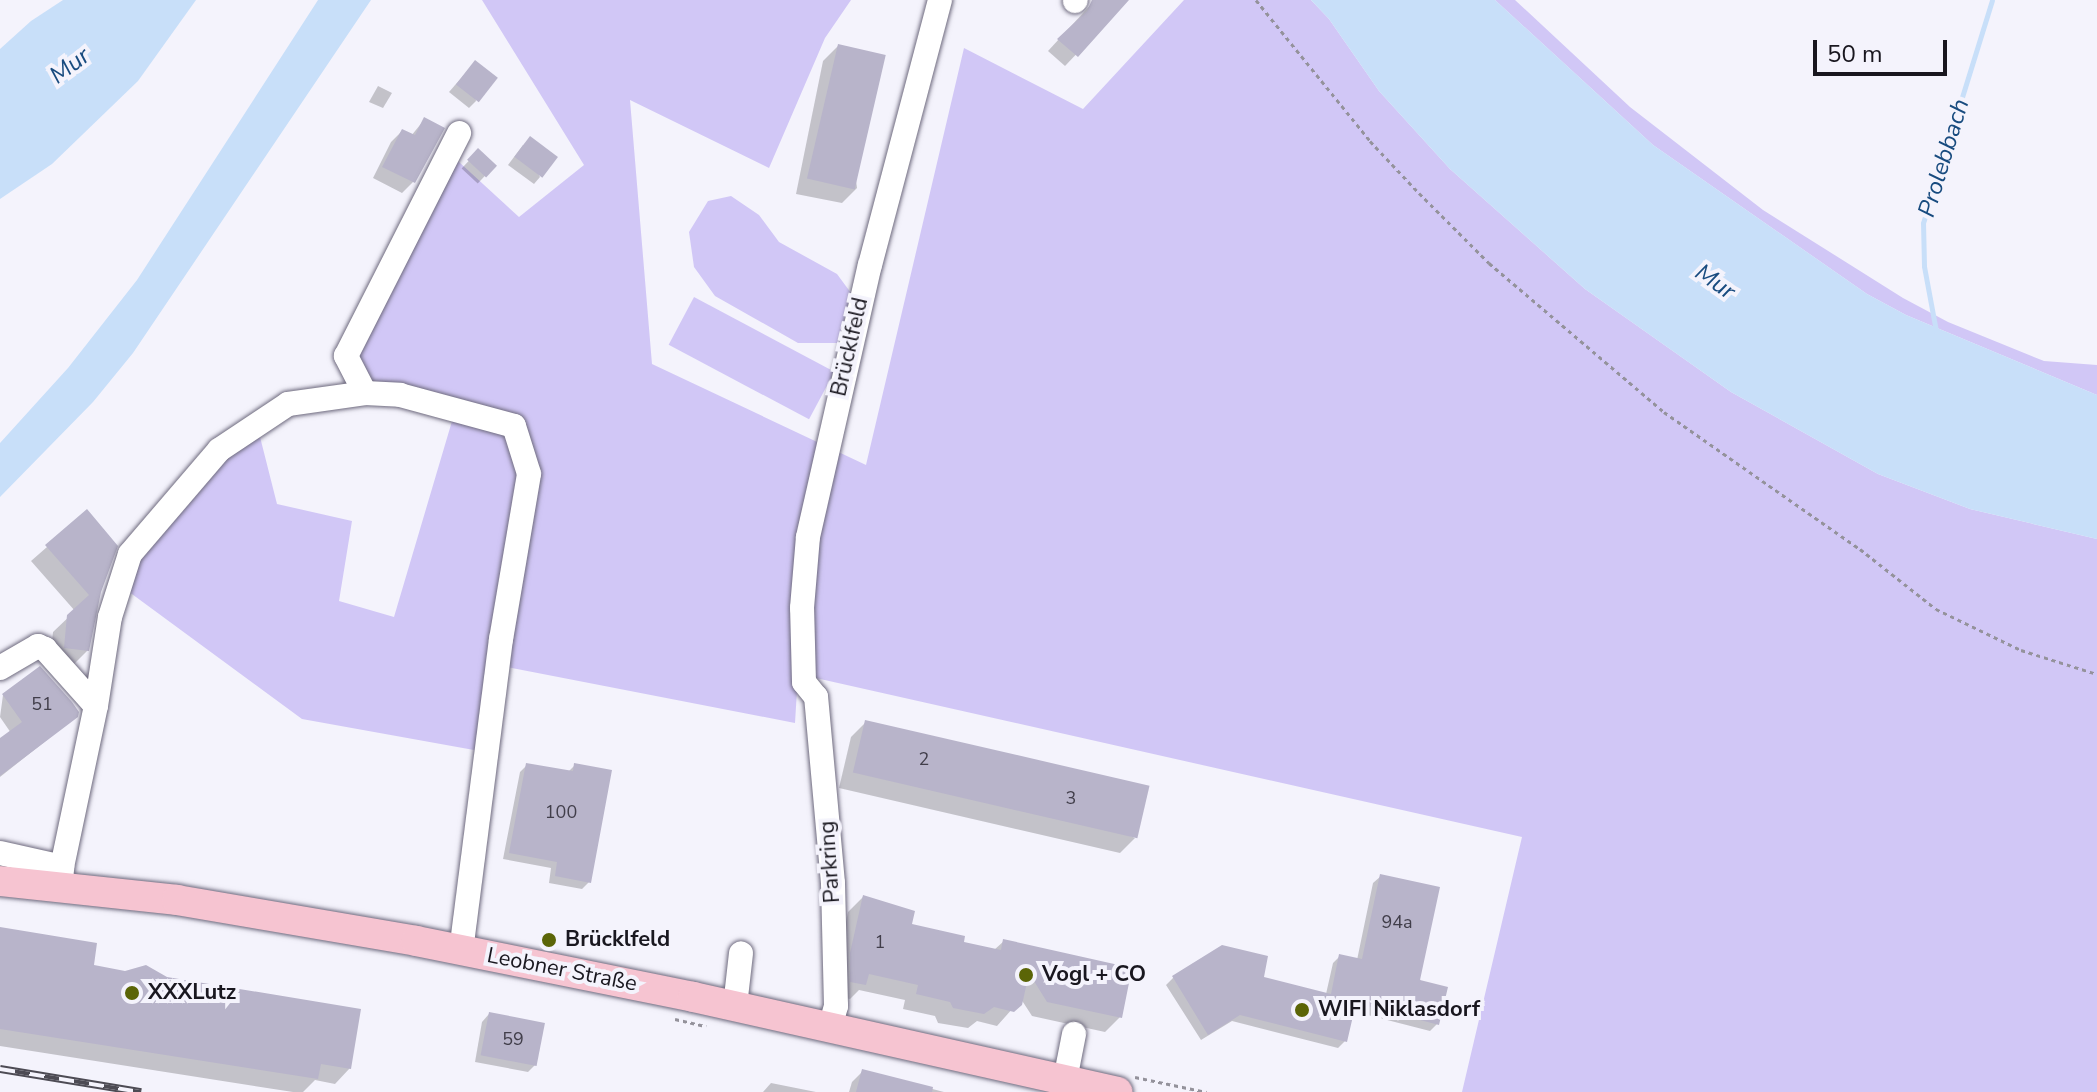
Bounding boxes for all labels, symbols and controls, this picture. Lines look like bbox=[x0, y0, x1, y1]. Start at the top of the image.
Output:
scale bar bbox=[1817, 24, 1951, 74]
text: 50 m bbox=[1827, 38, 1883, 70]
water label: Mur bbox=[44, 42, 96, 90]
water label: Prolebbach bbox=[1912, 95, 1976, 221]
water label: Mur bbox=[1689, 258, 1741, 306]
street label: Brücklfeld bbox=[826, 295, 874, 399]
house number: 51 bbox=[31, 693, 53, 715]
house number: 2 bbox=[919, 748, 929, 770]
house number: 3 bbox=[1066, 787, 1076, 809]
house number: 100 bbox=[545, 801, 577, 823]
street label: Parkring bbox=[814, 820, 846, 904]
house number: 94a bbox=[1381, 911, 1413, 933]
place label: Brücklfeld bbox=[565, 927, 670, 953]
marker: Brücklfeld bbox=[540, 931, 558, 949]
house number: 1 bbox=[875, 931, 885, 953]
street label: Leobner Straße bbox=[485, 943, 639, 997]
place label: Vogl + CO bbox=[1042, 962, 1146, 988]
marker: Vogl + CO bbox=[1017, 966, 1035, 984]
place label: XXXLutz bbox=[148, 980, 236, 1006]
marker: XXXLutz bbox=[123, 984, 141, 1002]
place label: WIFI Niklasdorf bbox=[1318, 997, 1480, 1023]
marker: WIFI Niklasdorf bbox=[1293, 1001, 1311, 1019]
house number: 59 bbox=[502, 1028, 524, 1050]

